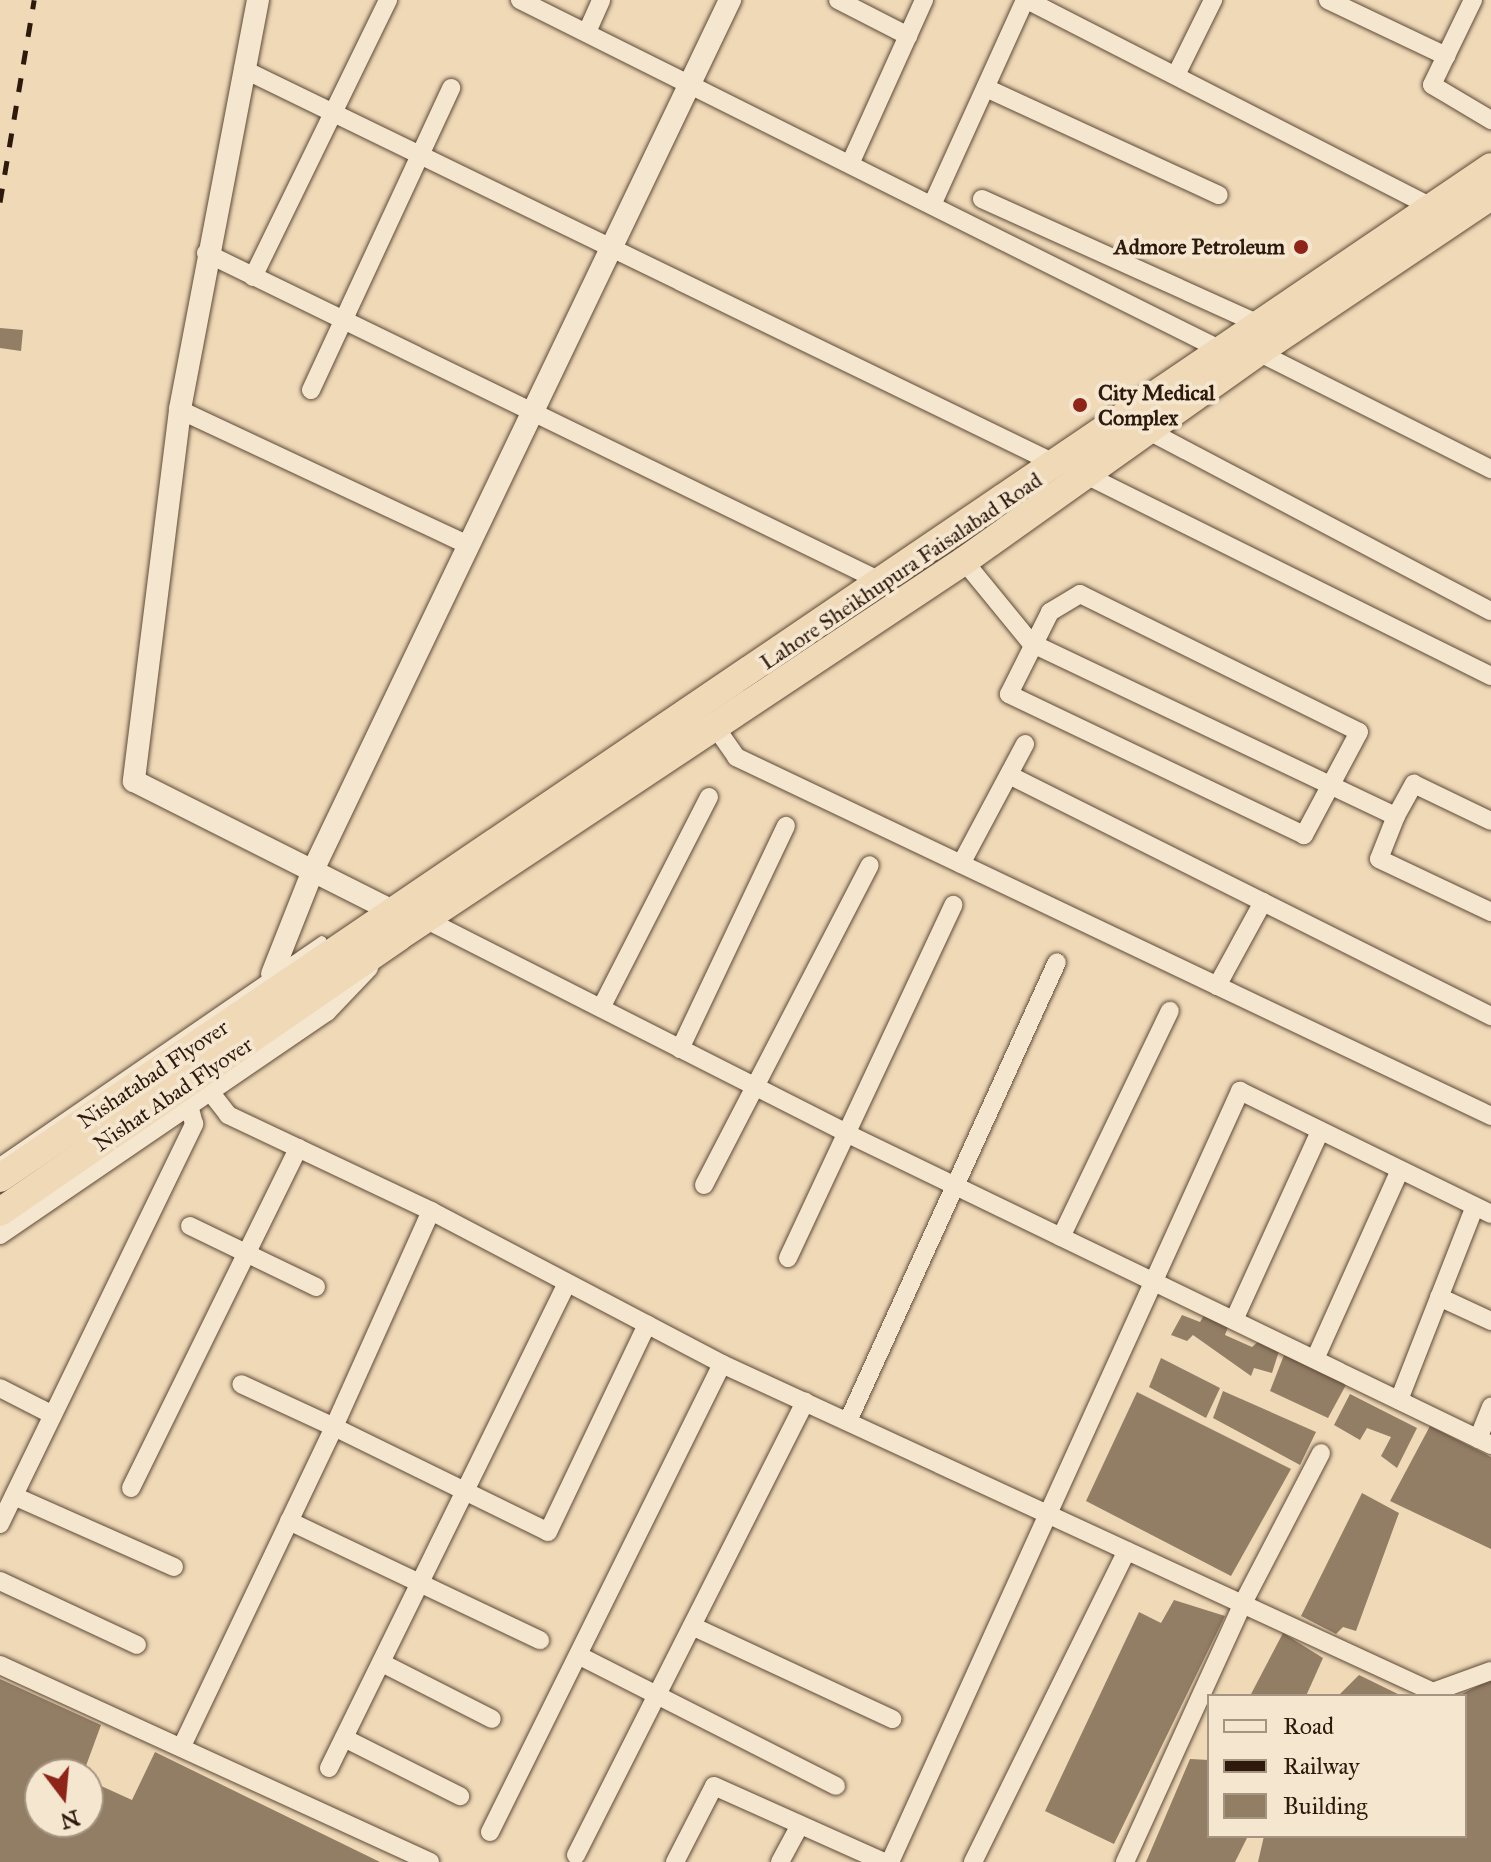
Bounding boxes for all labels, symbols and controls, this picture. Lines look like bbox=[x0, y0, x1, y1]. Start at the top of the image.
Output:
place label: Admore Petroleum bbox=[1114, 234, 1285, 260]
marker: Admore Petroleum bbox=[1292, 238, 1310, 256]
place label: City Medical Complex bbox=[1098, 379, 1215, 430]
marker: City Medical Complex bbox=[1069, 394, 1091, 416]
street label: Lahore Sheikhupura Faisalabad Road bbox=[755, 467, 1047, 675]
street label: Nishatabad Flyover bbox=[73, 1014, 233, 1134]
street label: Nishat Abad Flyover bbox=[88, 1031, 258, 1157]
legend bbox=[1207, 1694, 1467, 1838]
text: Road bbox=[1283, 1711, 1334, 1741]
text: Railway bbox=[1283, 1751, 1360, 1781]
north arrow bbox=[24, 1758, 104, 1838]
text: Building bbox=[1283, 1791, 1368, 1821]
text: N bbox=[58, 1804, 83, 1835]

